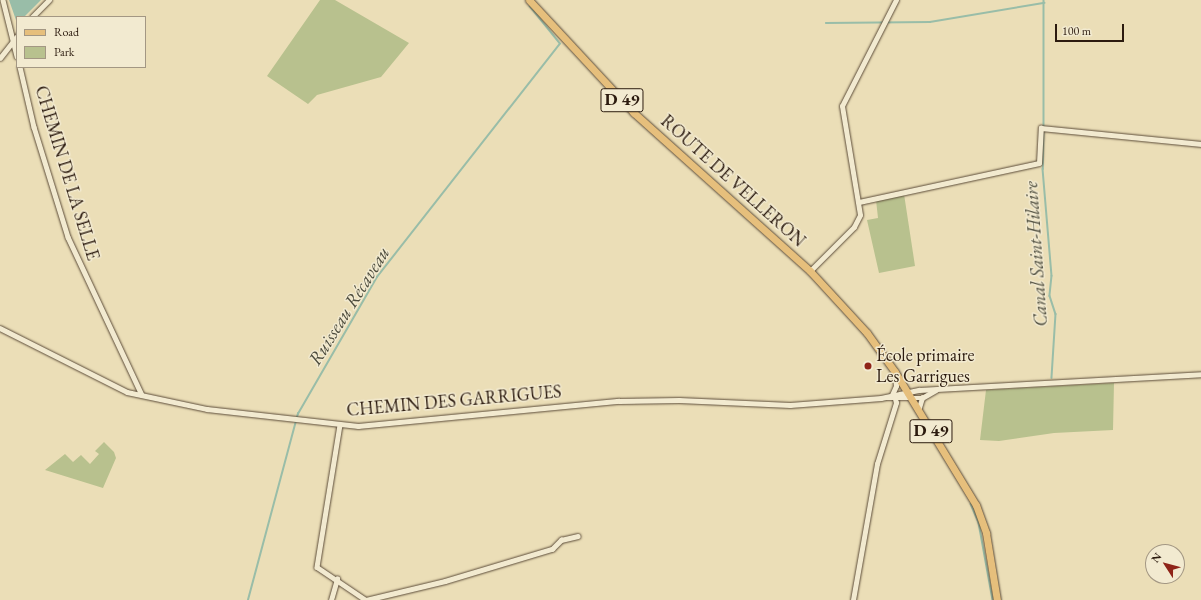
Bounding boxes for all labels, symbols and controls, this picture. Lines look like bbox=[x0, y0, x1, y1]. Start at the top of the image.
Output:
legend bbox=[16, 16, 146, 68]
scale bar bbox=[1057, 16, 1126, 42]
text: 100 m bbox=[1062, 23, 1091, 39]
text: Road bbox=[54, 24, 79, 40]
text: Park bbox=[54, 44, 74, 60]
street label: CHEMIN DE LA SELLE bbox=[30, 83, 104, 263]
road number: D 49 bbox=[600, 85, 644, 115]
street label: ROUTE DE VELLERON bbox=[656, 110, 810, 252]
water label: Canal Saint-Hilaire bbox=[1020, 181, 1052, 327]
water label: Ruisseau Récaveau bbox=[303, 242, 395, 370]
place label: École primaire Les Garrigues bbox=[876, 345, 975, 388]
marker: École primaire Les Garrigues bbox=[863, 361, 873, 371]
street label: CHEMIN DES GARRIGUES bbox=[346, 381, 562, 421]
road number: D 49 bbox=[909, 416, 953, 446]
north arrow bbox=[1145, 544, 1185, 584]
text: N bbox=[1148, 550, 1164, 565]

